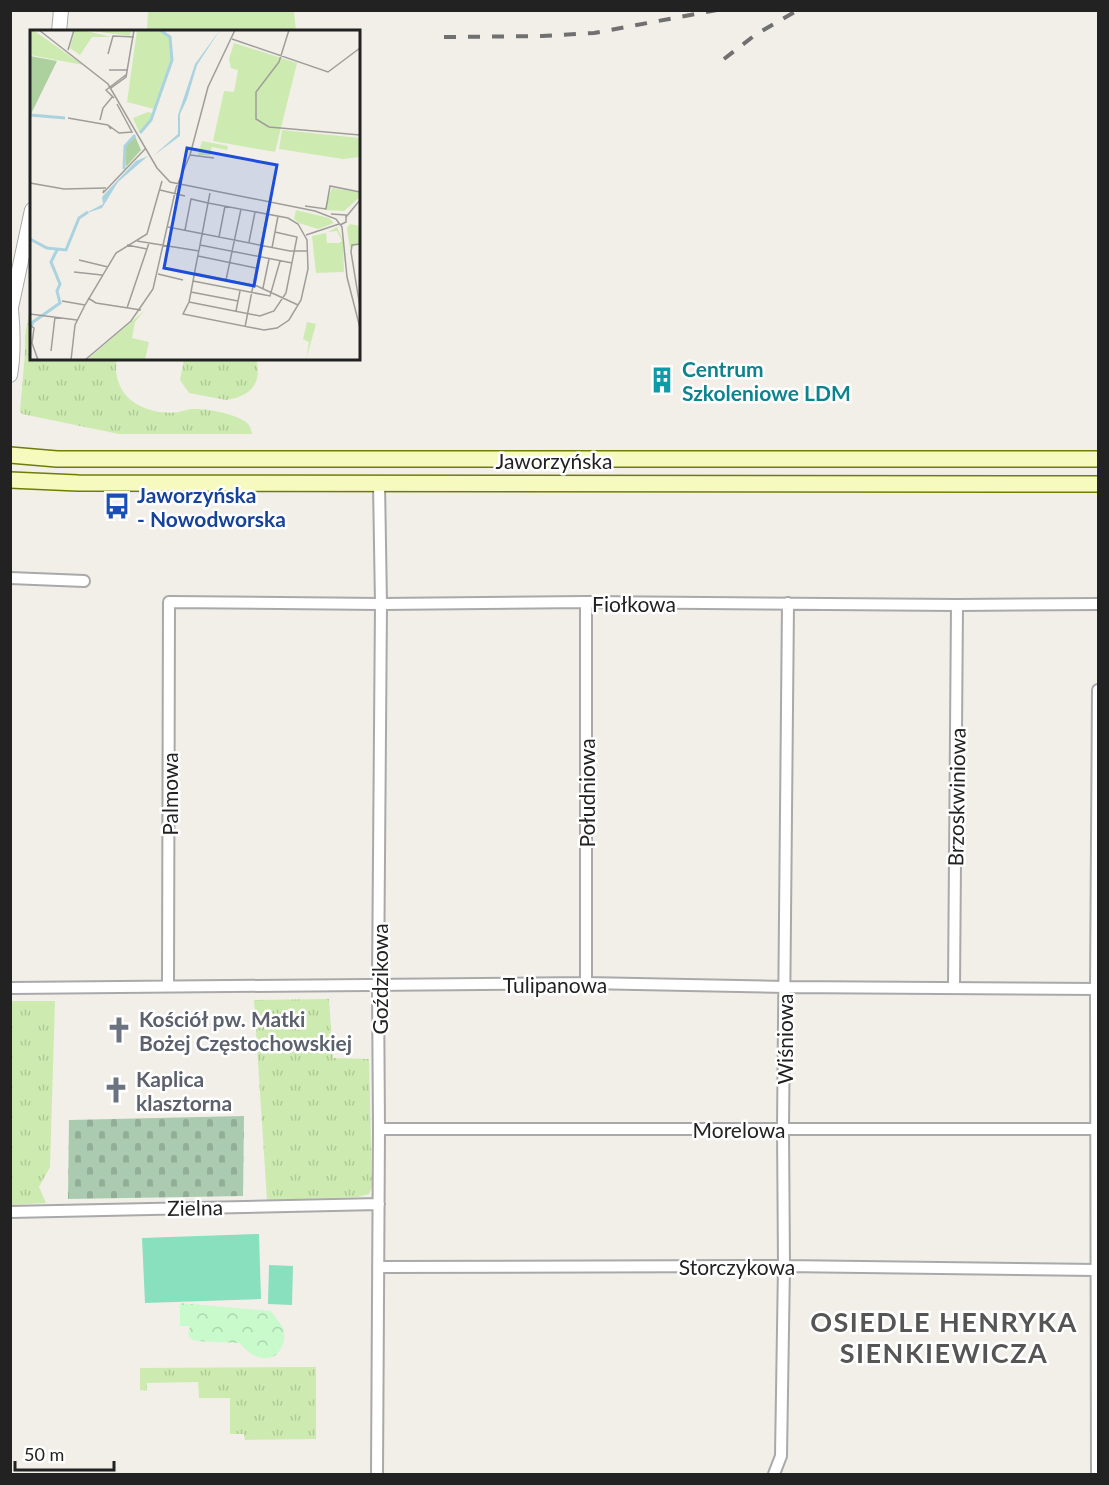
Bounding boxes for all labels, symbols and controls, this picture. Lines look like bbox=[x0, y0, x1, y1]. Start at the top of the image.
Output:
inset map bbox=[30, 30, 360, 360]
place label: Centrum Szkoleniowe LDM bbox=[682, 356, 851, 405]
building icon: Centrum Szkoleniowe LDM bbox=[647, 365, 677, 395]
street label: Jaworzyńska bbox=[496, 448, 612, 473]
place label: Jaworzyńska - Nowodworska bbox=[137, 482, 286, 531]
bus stop icon: Jaworzyńska - Nowodworska bbox=[102, 491, 132, 521]
street label: Fiołkowa bbox=[592, 591, 676, 616]
street label: Brzoskwiniowa bbox=[942, 727, 970, 867]
street label: Południowa bbox=[574, 738, 599, 848]
street label: Palmowa bbox=[157, 752, 182, 836]
street label: Goździkowa bbox=[367, 923, 392, 1035]
street label: Tulipanowa bbox=[503, 972, 607, 997]
street label: Wiśniowa bbox=[772, 993, 797, 1085]
place label: Kościół pw. Matki Bożej Częstochowskiej bbox=[139, 1006, 352, 1055]
church icon: Kościół pw. Matki Bożej Częstochowskiej bbox=[104, 1015, 134, 1045]
place label: Kaplica klasztorna bbox=[136, 1066, 232, 1115]
church icon: Kaplica klasztorna bbox=[101, 1075, 131, 1105]
street label: Morelowa bbox=[693, 1117, 785, 1142]
street label: Zielna bbox=[167, 1194, 223, 1220]
street label: Storczykowa bbox=[679, 1254, 795, 1279]
district label: OSIEDLE HENRYKA SIENKIEWICZA bbox=[810, 1305, 1078, 1369]
scale bar bbox=[15, 1434, 114, 1472]
text: 50 m bbox=[24, 1443, 64, 1465]

